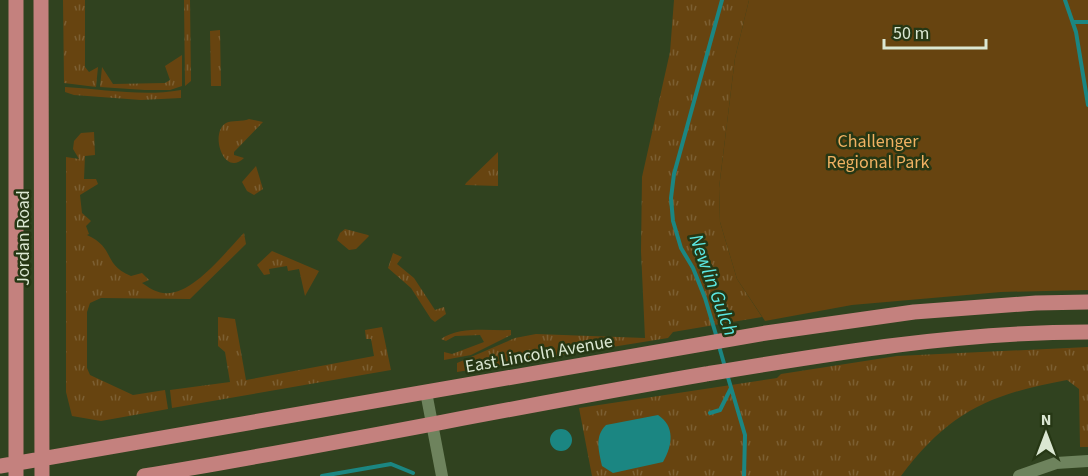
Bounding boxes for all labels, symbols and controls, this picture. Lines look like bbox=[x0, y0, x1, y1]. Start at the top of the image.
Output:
scale bar bbox=[884, 12, 986, 50]
text: 50 m bbox=[893, 21, 929, 46]
park label: Challenger Regional Park bbox=[827, 129, 929, 175]
street label: Jordan Road bbox=[11, 190, 36, 286]
water label: Newlin Gulch bbox=[682, 230, 744, 340]
street label: East Lincoln Avenue bbox=[463, 329, 615, 379]
north arrow bbox=[1016, 404, 1076, 464]
text: N bbox=[1041, 409, 1051, 431]

